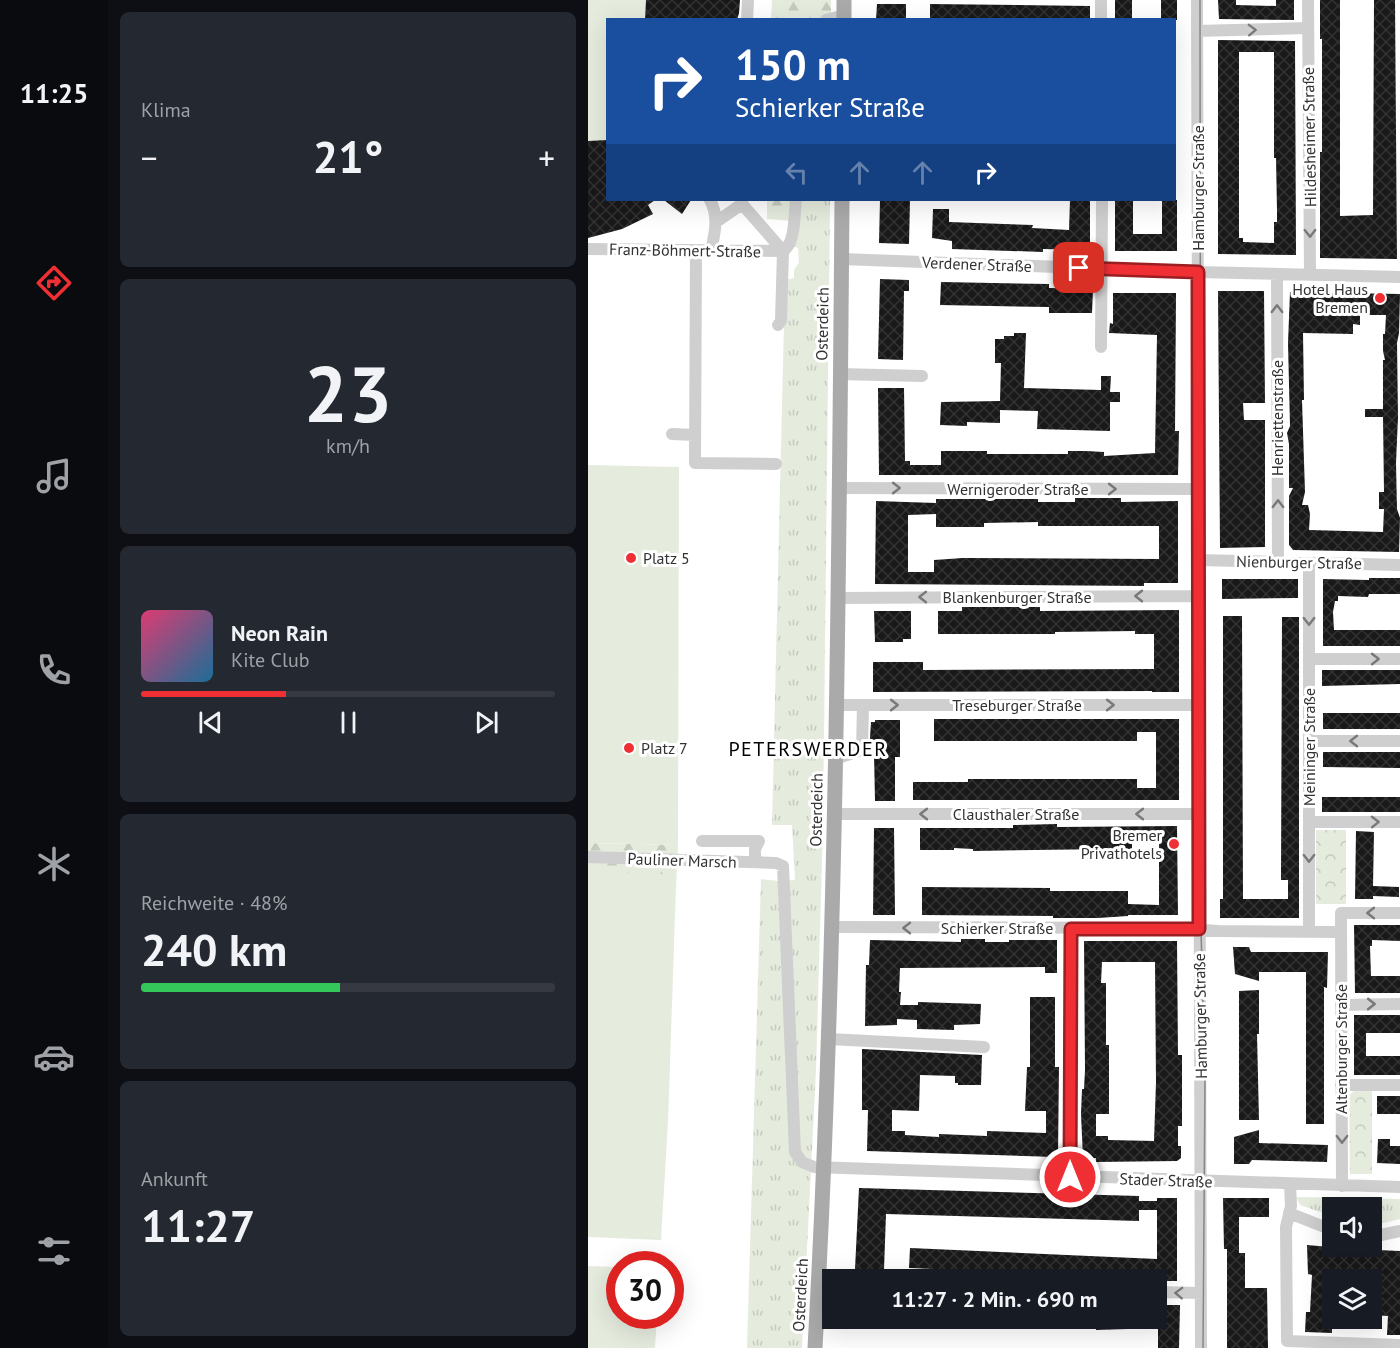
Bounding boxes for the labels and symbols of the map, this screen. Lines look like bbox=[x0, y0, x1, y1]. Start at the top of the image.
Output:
one-way arrow bbox=[1248, 23, 1257, 36]
street label: Hildesheimer Straße bbox=[1298, 67, 1320, 207]
street label: Hamburger Straße bbox=[1188, 125, 1208, 251]
one-way arrow bbox=[1304, 229, 1316, 238]
street label: Franz-Böhmert-Straße bbox=[609, 239, 761, 261]
pin bbox=[1053, 242, 1104, 293]
street label: Verdener Straße bbox=[921, 252, 1032, 276]
place label: Hotel Haus Bremen bbox=[1292, 279, 1368, 317]
street label: Osterdeich bbox=[811, 287, 833, 361]
marker: Hotel Haus Bremen bbox=[1373, 291, 1387, 305]
one-way arrow bbox=[1271, 304, 1283, 313]
street label: Henriettenstraße bbox=[1267, 360, 1287, 476]
street label: Wernigeroder Straße bbox=[947, 479, 1089, 499]
one-way arrow bbox=[892, 482, 901, 494]
one-way arrow bbox=[1108, 483, 1117, 495]
one-way arrow bbox=[1272, 499, 1284, 508]
place label: Platz 5 bbox=[643, 548, 690, 568]
marker: Platz 5 bbox=[624, 551, 638, 565]
street label: Nienburger Straße bbox=[1236, 551, 1362, 573]
street label: Blankenburger Straße bbox=[942, 587, 1092, 607]
one-way arrow bbox=[1135, 590, 1144, 602]
one-way arrow bbox=[919, 591, 928, 603]
one-way arrow bbox=[1303, 617, 1315, 626]
one-way arrow bbox=[1371, 653, 1380, 665]
street label: Meininger Straße bbox=[1299, 688, 1319, 806]
street label: Treseburger Straße bbox=[952, 695, 1082, 715]
one-way arrow bbox=[890, 699, 899, 711]
one-way arrow bbox=[1106, 699, 1115, 711]
one-way arrow bbox=[1350, 735, 1359, 747]
district label: PETERSWERDER bbox=[728, 736, 888, 762]
place label: Platz 7 bbox=[641, 738, 688, 758]
marker: Platz 7 bbox=[622, 741, 636, 755]
street label: Osterdeich bbox=[805, 773, 827, 847]
street label: Clausthaler Straße bbox=[953, 804, 1079, 824]
one-way arrow bbox=[919, 808, 928, 820]
one-way arrow bbox=[1135, 808, 1144, 820]
one-way arrow bbox=[1371, 816, 1380, 828]
place label: Bremer Privathotels bbox=[1081, 825, 1163, 863]
marker: Bremer Privathotels bbox=[1167, 837, 1181, 851]
street label: Pauliner Marsch bbox=[627, 848, 737, 872]
one-way arrow bbox=[1303, 854, 1315, 863]
one-way arrow bbox=[1366, 907, 1375, 919]
street label: Schierker Straße bbox=[941, 918, 1053, 938]
one-way arrow bbox=[903, 922, 912, 934]
street label: Hamburger Straße bbox=[1189, 953, 1211, 1079]
street label: Altenburger Straße bbox=[1331, 984, 1351, 1114]
one-way arrow bbox=[1366, 998, 1375, 1011]
one-way arrow bbox=[1336, 1135, 1348, 1144]
position arrow bbox=[1038, 1145, 1102, 1209]
street label: Stader Straße bbox=[1119, 1168, 1213, 1192]
speed limit sign: 30 bbox=[606, 1251, 684, 1329]
street label: Osterdeich bbox=[788, 1258, 812, 1332]
one-way arrow bbox=[1174, 1286, 1183, 1299]

